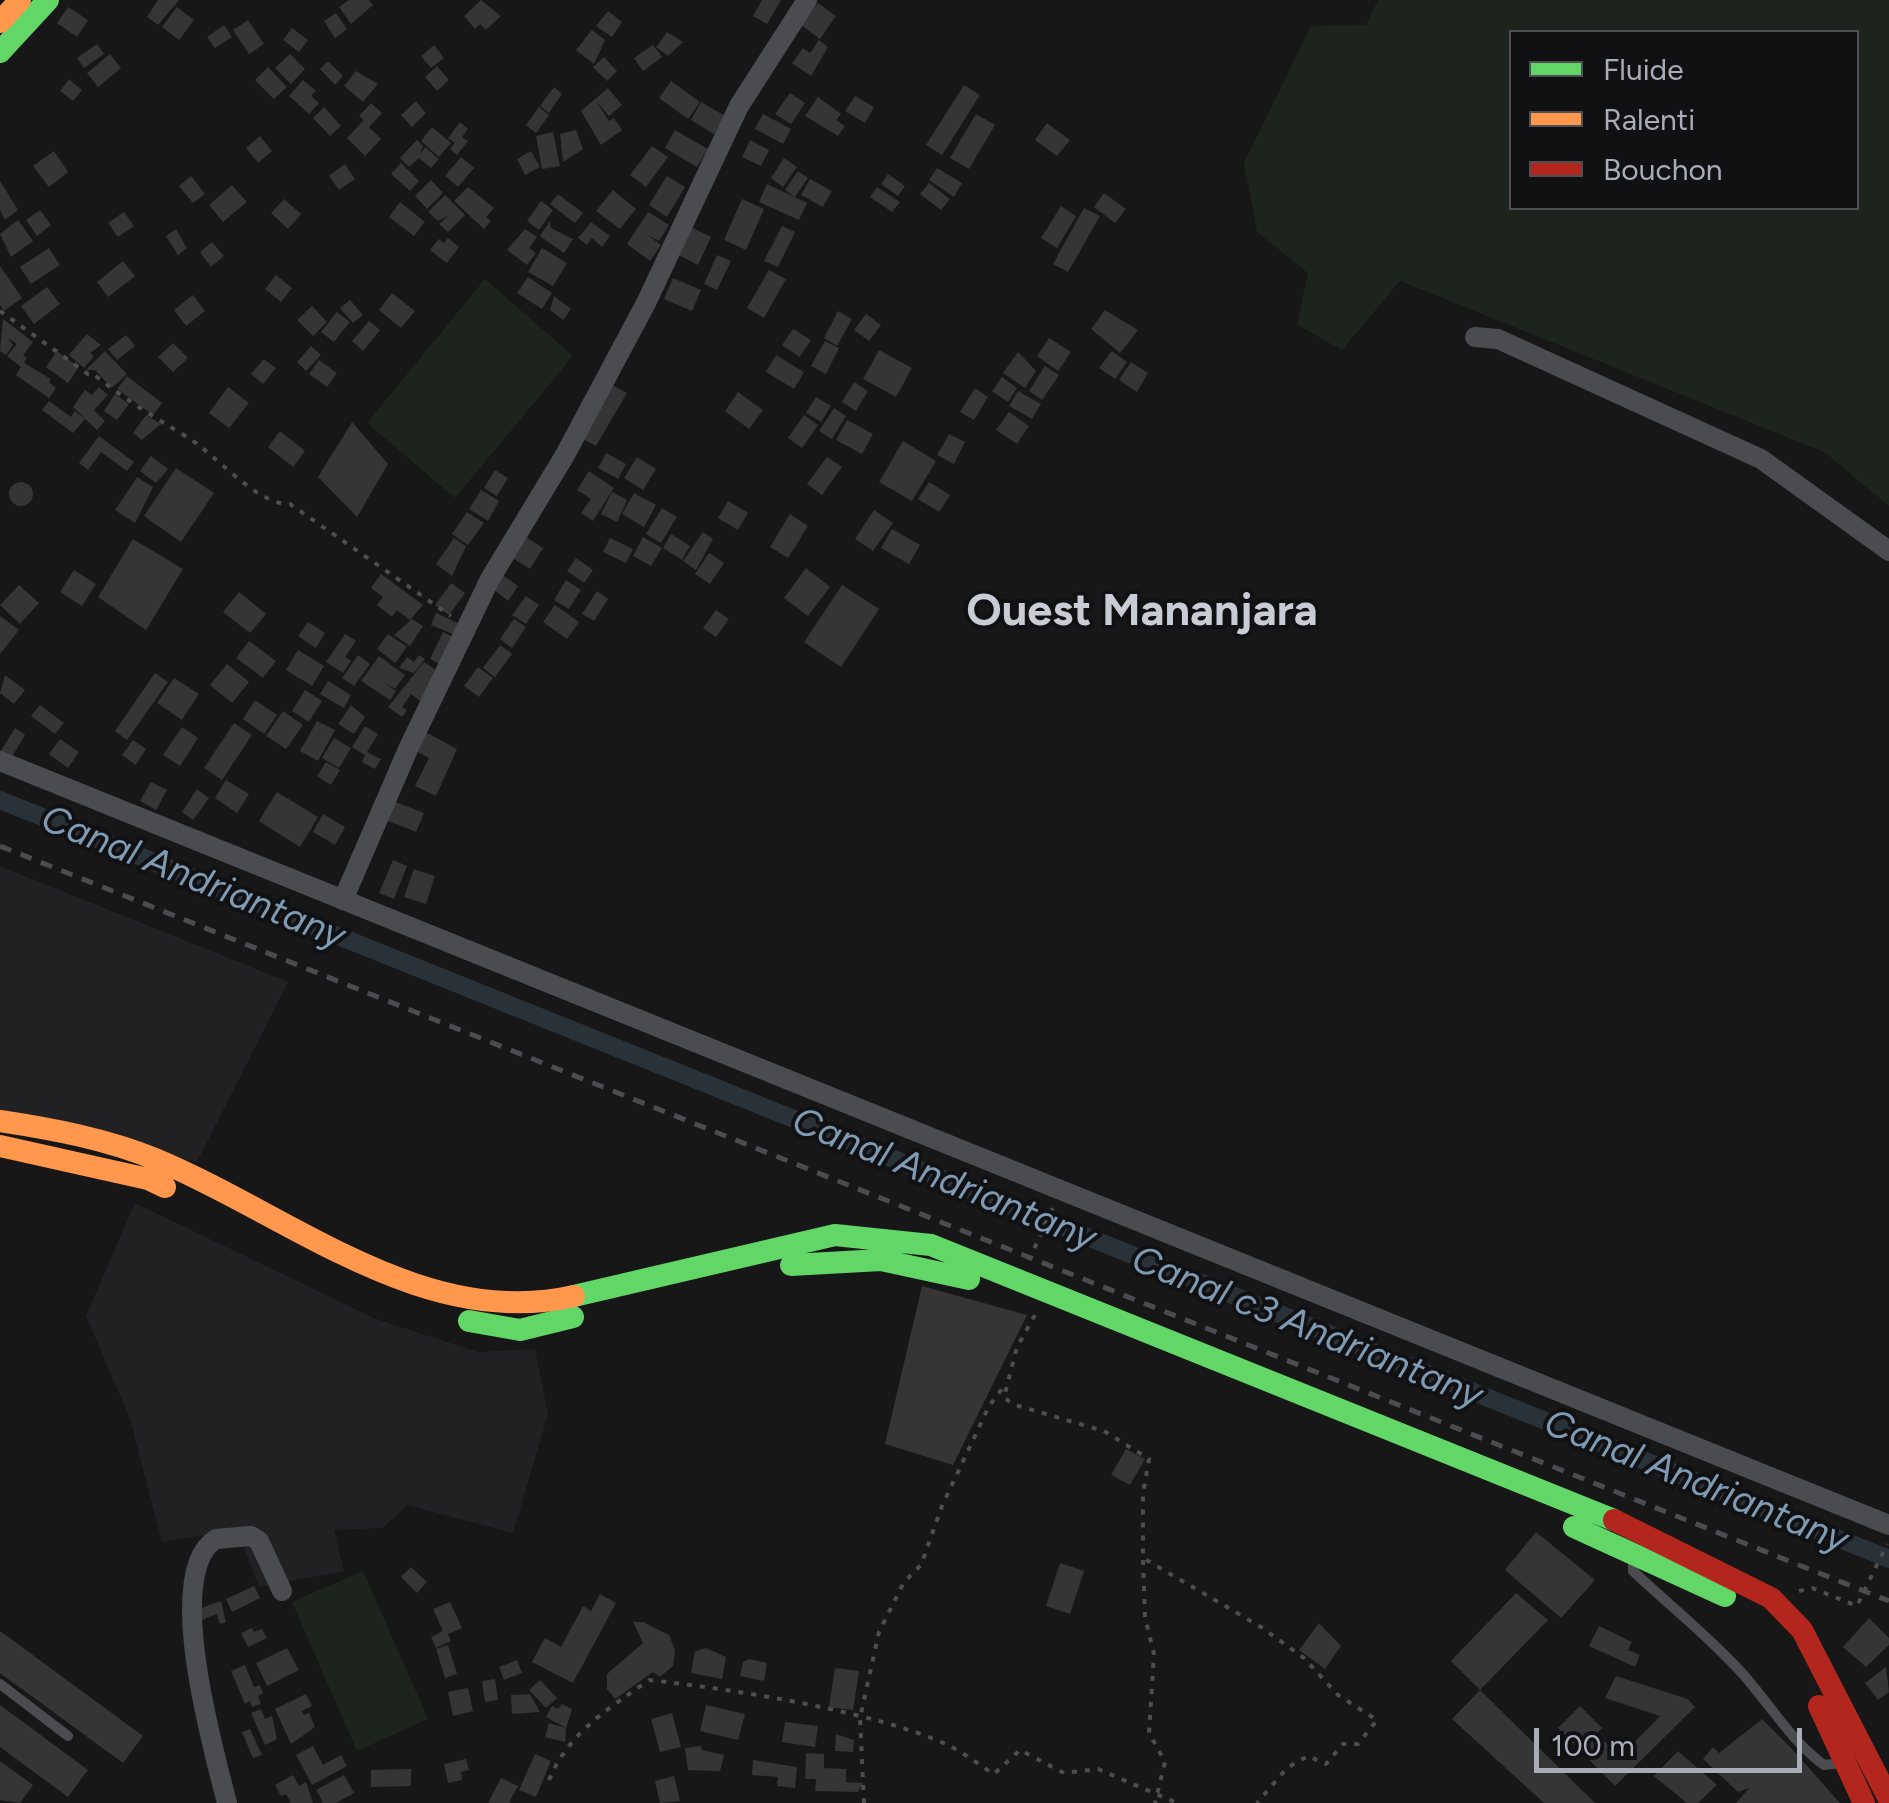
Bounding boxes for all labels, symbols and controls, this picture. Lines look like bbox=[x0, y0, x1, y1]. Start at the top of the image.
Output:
legend bbox=[1509, 30, 1859, 210]
text: Fluide bbox=[1603, 51, 1684, 88]
text: Ralenti bbox=[1603, 101, 1695, 138]
text: Bouchon bbox=[1603, 151, 1723, 188]
district label: Ouest Mananjara bbox=[966, 585, 1318, 639]
water label: Canal Andriantany bbox=[34, 796, 352, 960]
water label: Canal Andriantany bbox=[785, 1098, 1103, 1262]
water label: Canal c3 Andriantany bbox=[1125, 1237, 1489, 1419]
water label: Canal Andriantany bbox=[1537, 1400, 1855, 1564]
scale bar bbox=[1539, 1708, 1806, 1770]
text: 100 m bbox=[1551, 1727, 1635, 1764]

